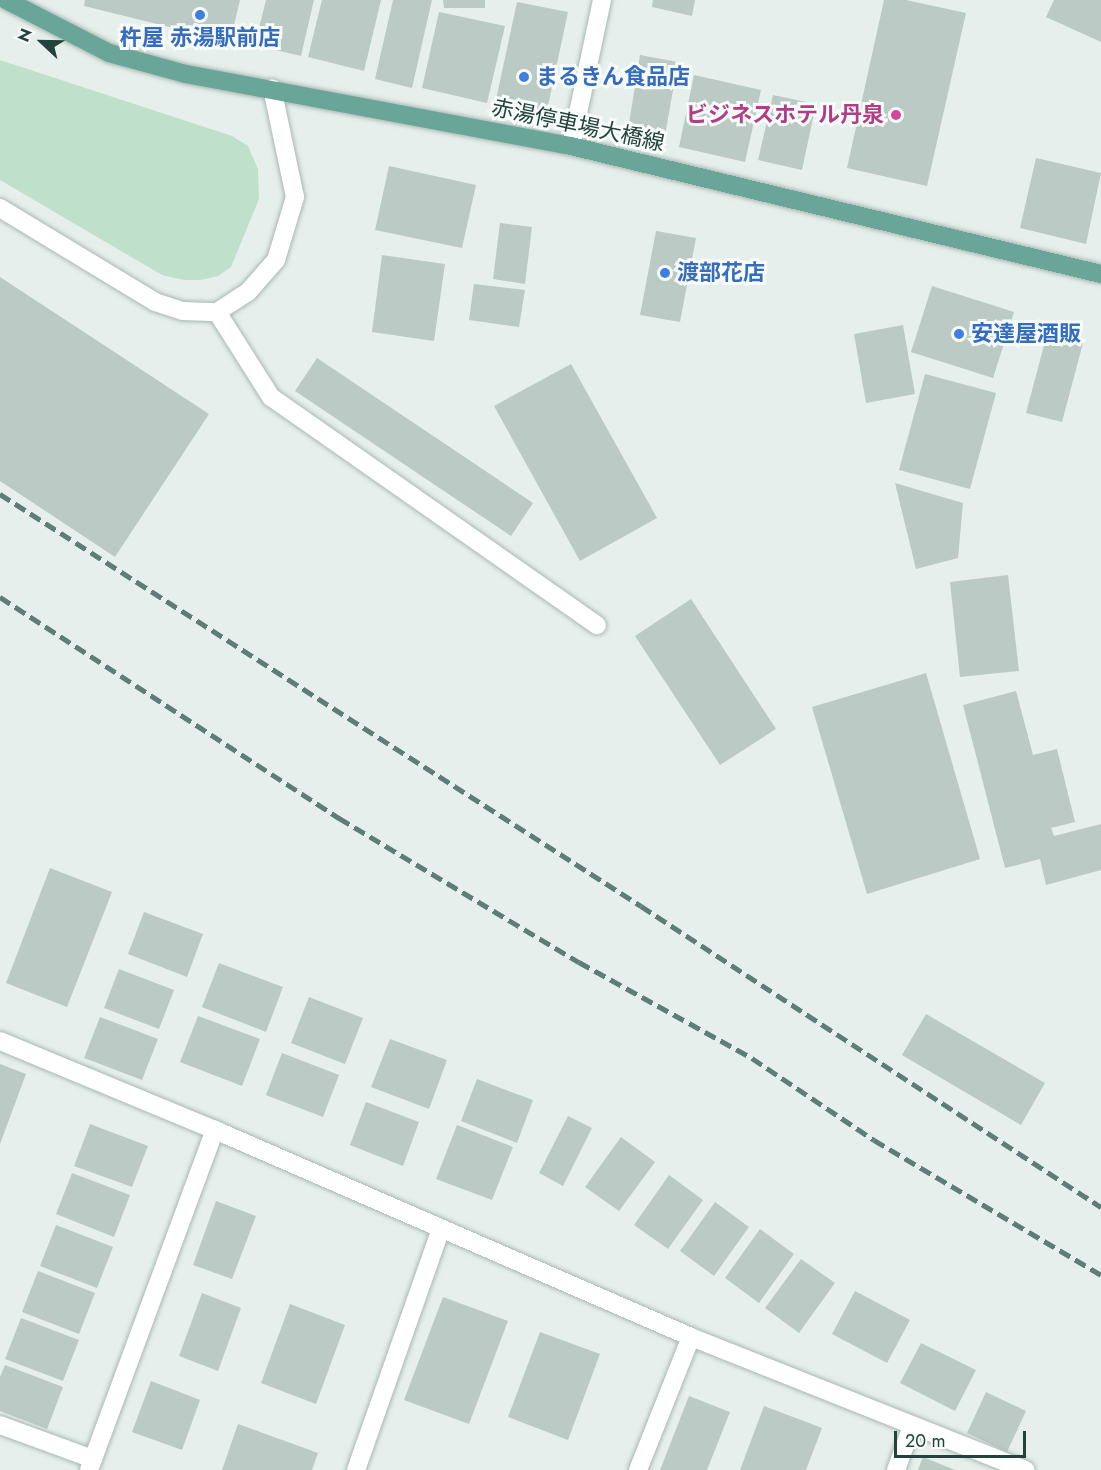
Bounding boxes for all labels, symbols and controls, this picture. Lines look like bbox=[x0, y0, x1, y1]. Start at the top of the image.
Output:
marker: 杵屋 赤湯駅前店 bbox=[193, 8, 207, 22]
north arrow bbox=[12, 12, 72, 72]
text: N bbox=[12, 25, 38, 45]
place label: 杵屋 赤湯駅前店 bbox=[120, 25, 280, 51]
place label: まるきん食品店 bbox=[536, 64, 690, 90]
marker: まるきん食品店 bbox=[517, 70, 531, 84]
street label: 赤湯停車場大橋線 bbox=[489, 94, 667, 156]
place label: ビジネスホテル丹泉 bbox=[686, 102, 884, 128]
marker: ビジネスホテル丹泉 bbox=[889, 108, 903, 122]
place label: 渡部花店 bbox=[677, 260, 765, 286]
marker: 渡部花店 bbox=[658, 266, 672, 280]
place label: 安達屋酒販 bbox=[971, 321, 1081, 347]
marker: 安達屋酒販 bbox=[952, 327, 966, 341]
scale bar bbox=[897, 1419, 1029, 1457]
text: 20 m bbox=[905, 1428, 945, 1454]

